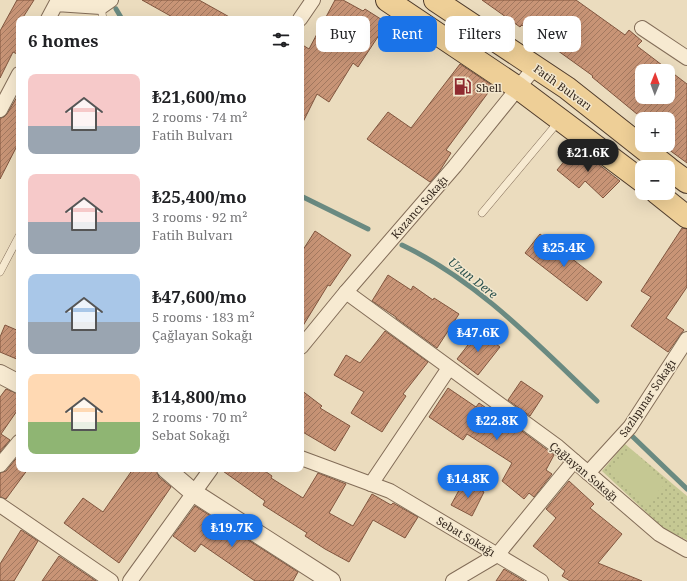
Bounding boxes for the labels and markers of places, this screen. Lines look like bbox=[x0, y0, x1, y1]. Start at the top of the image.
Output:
fuel station icon: Shell bbox=[453, 77, 473, 97]
place label: Shell bbox=[476, 80, 502, 95]
pin: ₺21.6K bbox=[555, 139, 621, 173]
pin: ₺25.4K bbox=[531, 234, 597, 268]
pin: ₺47.6K bbox=[445, 319, 511, 353]
pin: ₺22.8K bbox=[464, 407, 530, 441]
pin: ₺14.8K bbox=[435, 465, 501, 499]
pin: ₺19.7K bbox=[199, 514, 265, 548]

